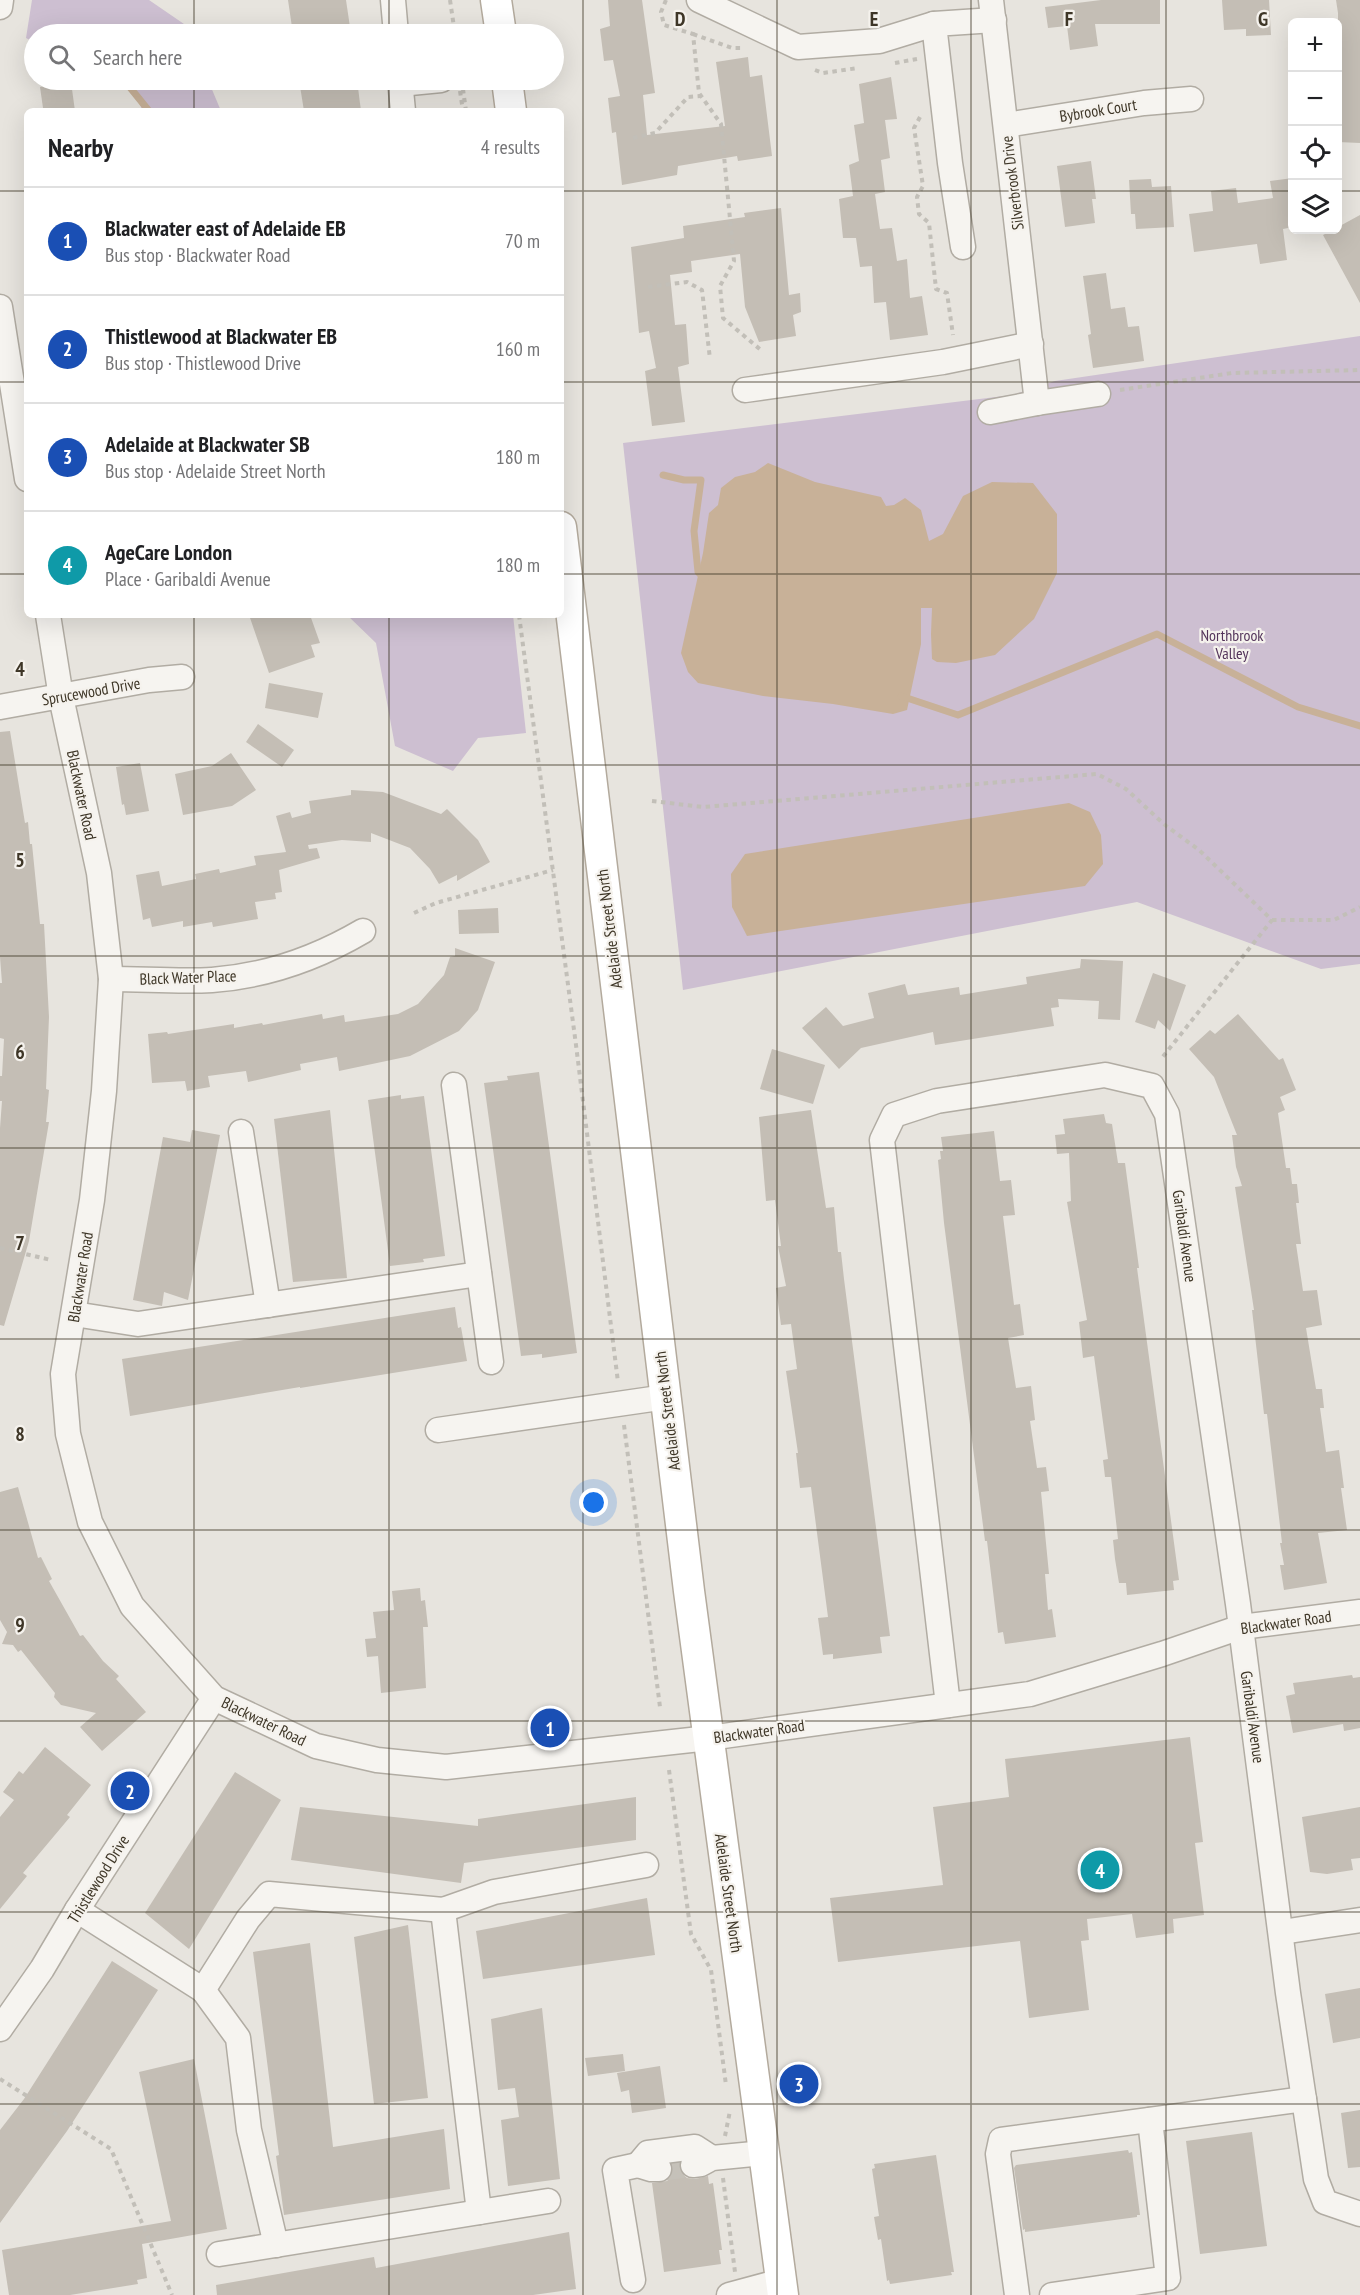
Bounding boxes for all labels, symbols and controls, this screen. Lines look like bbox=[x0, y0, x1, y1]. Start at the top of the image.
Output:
text: D bbox=[675, 6, 686, 32]
text: E bbox=[870, 6, 878, 32]
text: F bbox=[1065, 6, 1073, 32]
text: G bbox=[1258, 6, 1268, 32]
map controls bbox=[1288, 18, 1342, 234]
button: + bbox=[1288, 18, 1342, 72]
search box bbox=[24, 24, 564, 90]
icon: search bbox=[45, 41, 78, 74]
text: Search here bbox=[93, 43, 182, 71]
button: − bbox=[1288, 72, 1342, 126]
street label: Bybrook Court bbox=[1058, 94, 1139, 126]
button: locate bbox=[1288, 126, 1342, 180]
text: Nearby bbox=[48, 131, 113, 164]
text: 4 results bbox=[481, 134, 540, 160]
street label: Silverbrook Drive bbox=[996, 135, 1028, 231]
button: layers bbox=[1288, 180, 1342, 234]
text: Blackwater east of Adelaide EB bbox=[105, 214, 346, 242]
text: 1 bbox=[63, 228, 72, 254]
text: 70 m bbox=[505, 228, 540, 254]
text: Bus stop · Blackwater Road bbox=[105, 242, 290, 268]
text: Thistlewood at Blackwater EB bbox=[105, 322, 337, 350]
text: 2 bbox=[63, 336, 72, 362]
text: 160 m bbox=[496, 336, 540, 362]
text: Bus stop · Thistlewood Drive bbox=[105, 350, 301, 376]
text: Adelaide at Blackwater SB bbox=[105, 430, 310, 458]
text: 3 bbox=[63, 444, 72, 470]
text: 180 m bbox=[496, 444, 540, 470]
text: Bus stop · Adelaide Street North bbox=[105, 458, 326, 484]
text: AgeCare London bbox=[105, 538, 232, 566]
text: 4 bbox=[63, 552, 72, 578]
text: 180 m bbox=[496, 552, 540, 578]
text: Place · Garibaldi Avenue bbox=[105, 566, 271, 592]
park label: Northbrook Valley bbox=[1200, 625, 1264, 663]
text: 4 bbox=[15, 656, 25, 682]
street label: Sprucewood Drive bbox=[40, 673, 142, 709]
street label: Blackwater Road bbox=[63, 748, 101, 842]
text: 5 bbox=[15, 847, 25, 873]
street label: Adelaide Street North bbox=[592, 868, 626, 990]
street label: Black Water Place bbox=[139, 965, 237, 989]
text: 6 bbox=[15, 1039, 25, 1065]
street label: Garibaldi Avenue bbox=[1169, 1189, 1201, 1283]
text: 7 bbox=[15, 1230, 25, 1256]
street label: Blackwater Road bbox=[63, 1230, 97, 1324]
street label: Adelaide Street North bbox=[650, 1350, 684, 1472]
text: 8 bbox=[15, 1421, 25, 1447]
your location bbox=[579, 1488, 608, 1517]
street label: Blackwater Road bbox=[1239, 1606, 1333, 1638]
text: 9 bbox=[15, 1612, 25, 1638]
street label: Garibaldi Avenue bbox=[1237, 1670, 1269, 1764]
street label: Blackwater Road bbox=[219, 1692, 309, 1750]
pin: 1 bbox=[530, 1706, 570, 1750]
street label: Blackwater Road bbox=[712, 1715, 806, 1747]
pin: 2 bbox=[110, 1768, 150, 1814]
street label: Thistlewood Drive bbox=[63, 1831, 133, 1927]
street label: Adelaide Street North bbox=[711, 1832, 747, 1954]
pin: 4 bbox=[1080, 1848, 1120, 1892]
pin: 3 bbox=[780, 2062, 818, 2106]

